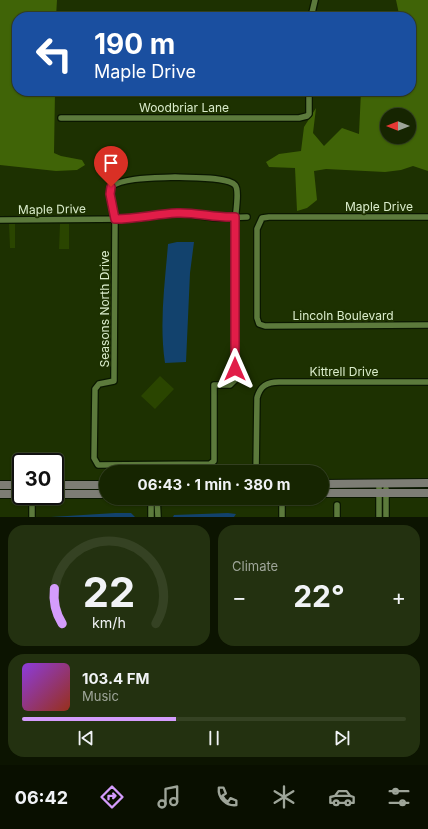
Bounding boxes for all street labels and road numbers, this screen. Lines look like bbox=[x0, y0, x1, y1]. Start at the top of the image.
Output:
street label: Woodbriar Lane bbox=[139, 100, 229, 115]
street label: Maple Drive bbox=[345, 199, 413, 214]
street label: Maple Drive bbox=[18, 201, 86, 217]
street label: Seasons North Drive bbox=[97, 251, 112, 368]
street label: Lincoln Boulevard bbox=[292, 308, 394, 323]
street label: Kittrell Drive bbox=[310, 364, 379, 379]

